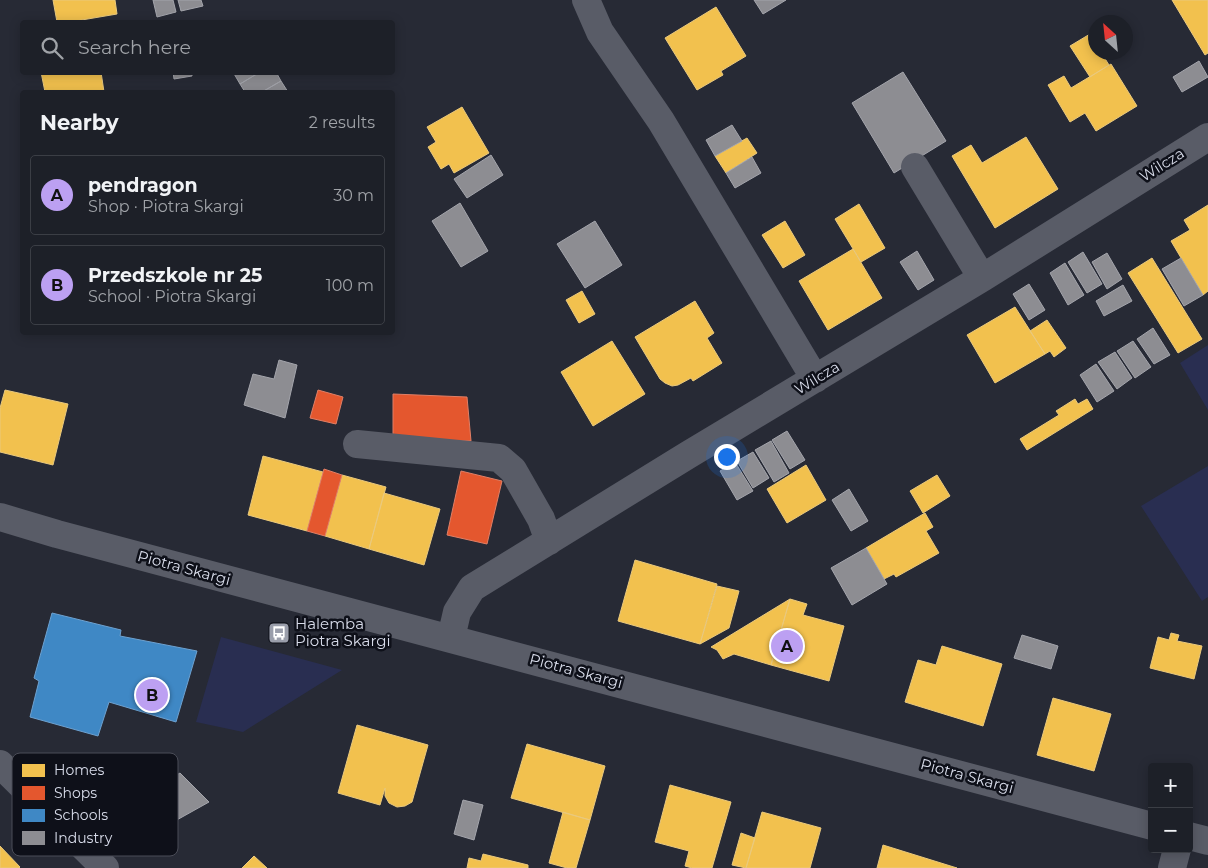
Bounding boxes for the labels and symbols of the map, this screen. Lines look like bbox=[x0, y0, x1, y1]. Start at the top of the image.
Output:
north arrow bbox=[1088, 15, 1133, 60]
street label: Wilcza bbox=[1136, 143, 1188, 186]
street label: Wilcza bbox=[791, 357, 843, 398]
your location bbox=[714, 444, 740, 470]
street label: Piotra Skargi bbox=[136, 546, 233, 589]
place label: Halemba Piotra Skargi bbox=[295, 614, 391, 650]
bus stop icon: Halemba Piotra Skargi bbox=[267, 621, 291, 645]
pin: A bbox=[771, 627, 803, 665]
street label: Piotra Skargi bbox=[528, 649, 625, 692]
pin: B bbox=[136, 676, 168, 714]
legend bbox=[12, 753, 178, 856]
street label: Piotra Skargi bbox=[919, 754, 1016, 797]
text: Homes bbox=[54, 761, 104, 779]
text: Shops bbox=[54, 784, 97, 802]
text: Schools bbox=[54, 806, 108, 824]
text: Industry bbox=[54, 829, 113, 847]

